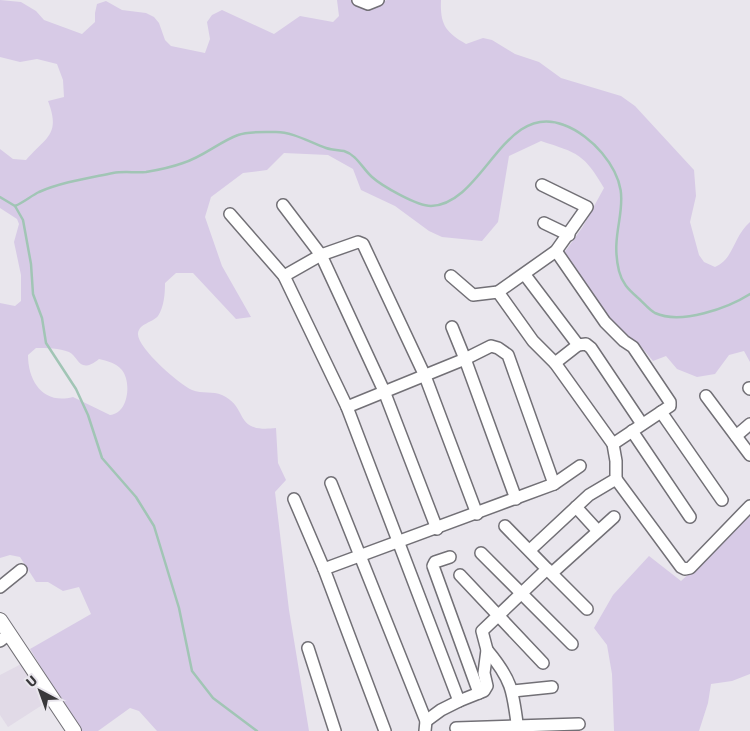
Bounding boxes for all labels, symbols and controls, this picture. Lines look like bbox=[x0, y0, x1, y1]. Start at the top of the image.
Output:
north arrow bbox=[15, 666, 65, 716]
text: U bbox=[23, 672, 41, 691]

